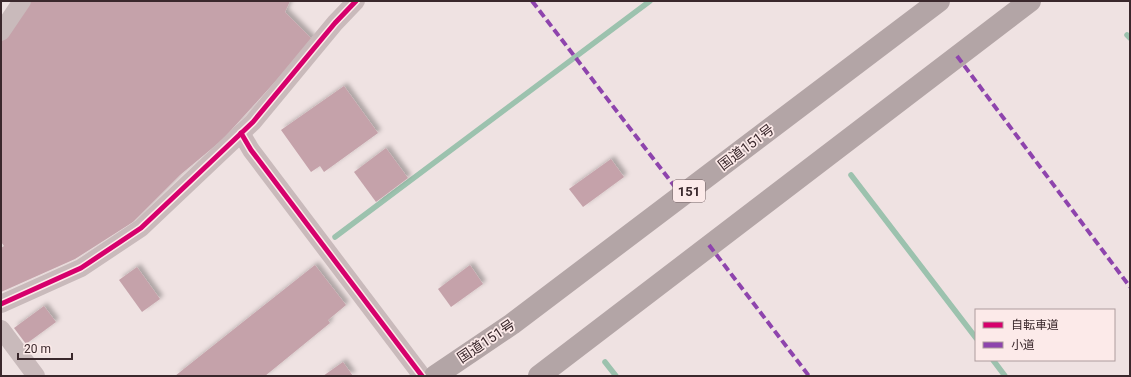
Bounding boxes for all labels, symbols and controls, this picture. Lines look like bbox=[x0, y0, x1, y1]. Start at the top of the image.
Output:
street label: 国道151号 bbox=[715, 121, 777, 173]
road number: 151 bbox=[673, 180, 705, 202]
legend bbox=[975, 309, 1115, 361]
street label: 国道151号 bbox=[454, 316, 518, 366]
text: 自転車道 bbox=[1011, 318, 1059, 332]
scale bar bbox=[18, 335, 72, 361]
text: 小道 bbox=[1011, 338, 1035, 352]
text: 20 m bbox=[24, 342, 51, 356]

